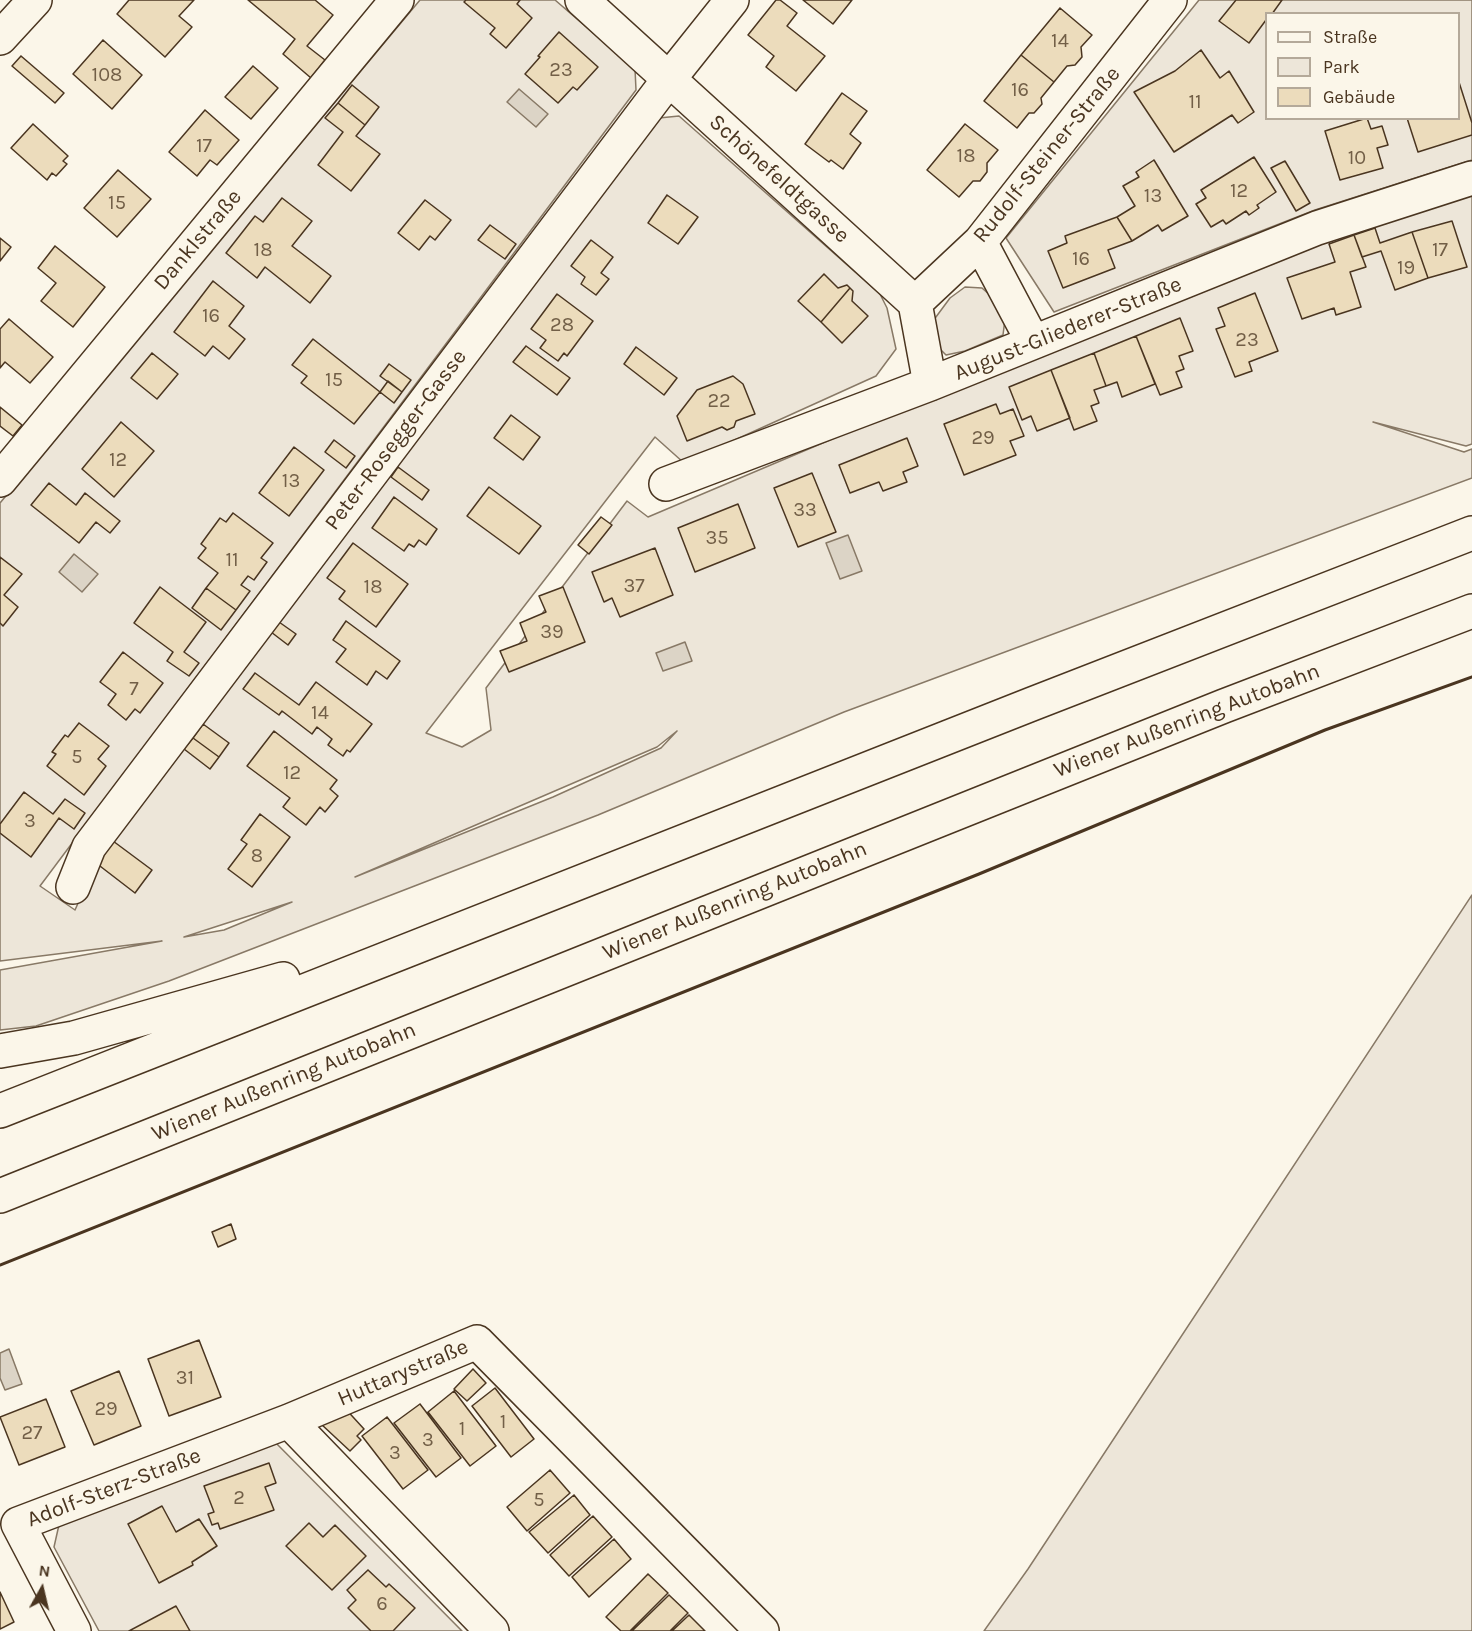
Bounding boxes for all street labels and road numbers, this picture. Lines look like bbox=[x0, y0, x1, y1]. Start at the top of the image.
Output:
street label: Rudolf-Steiner-Straße bbox=[968, 62, 1126, 248]
street label: Schönefeldtgasse bbox=[703, 109, 855, 249]
street label: Danklstraße bbox=[148, 184, 248, 296]
street label: August-Gliederer-Straße bbox=[950, 271, 1186, 387]
street label: Peter-Rosegger-Gasse bbox=[319, 344, 473, 536]
street label: Wiener Außenring Autobahn bbox=[1050, 658, 1324, 784]
street label: Wiener Außenring Autobahn bbox=[599, 836, 871, 966]
street label: Wiener Außenring Autobahn bbox=[148, 1017, 420, 1147]
street label: Huttarystraße bbox=[334, 1334, 472, 1412]
street label: Adolf-Sterz-Straße bbox=[23, 1443, 205, 1533]

